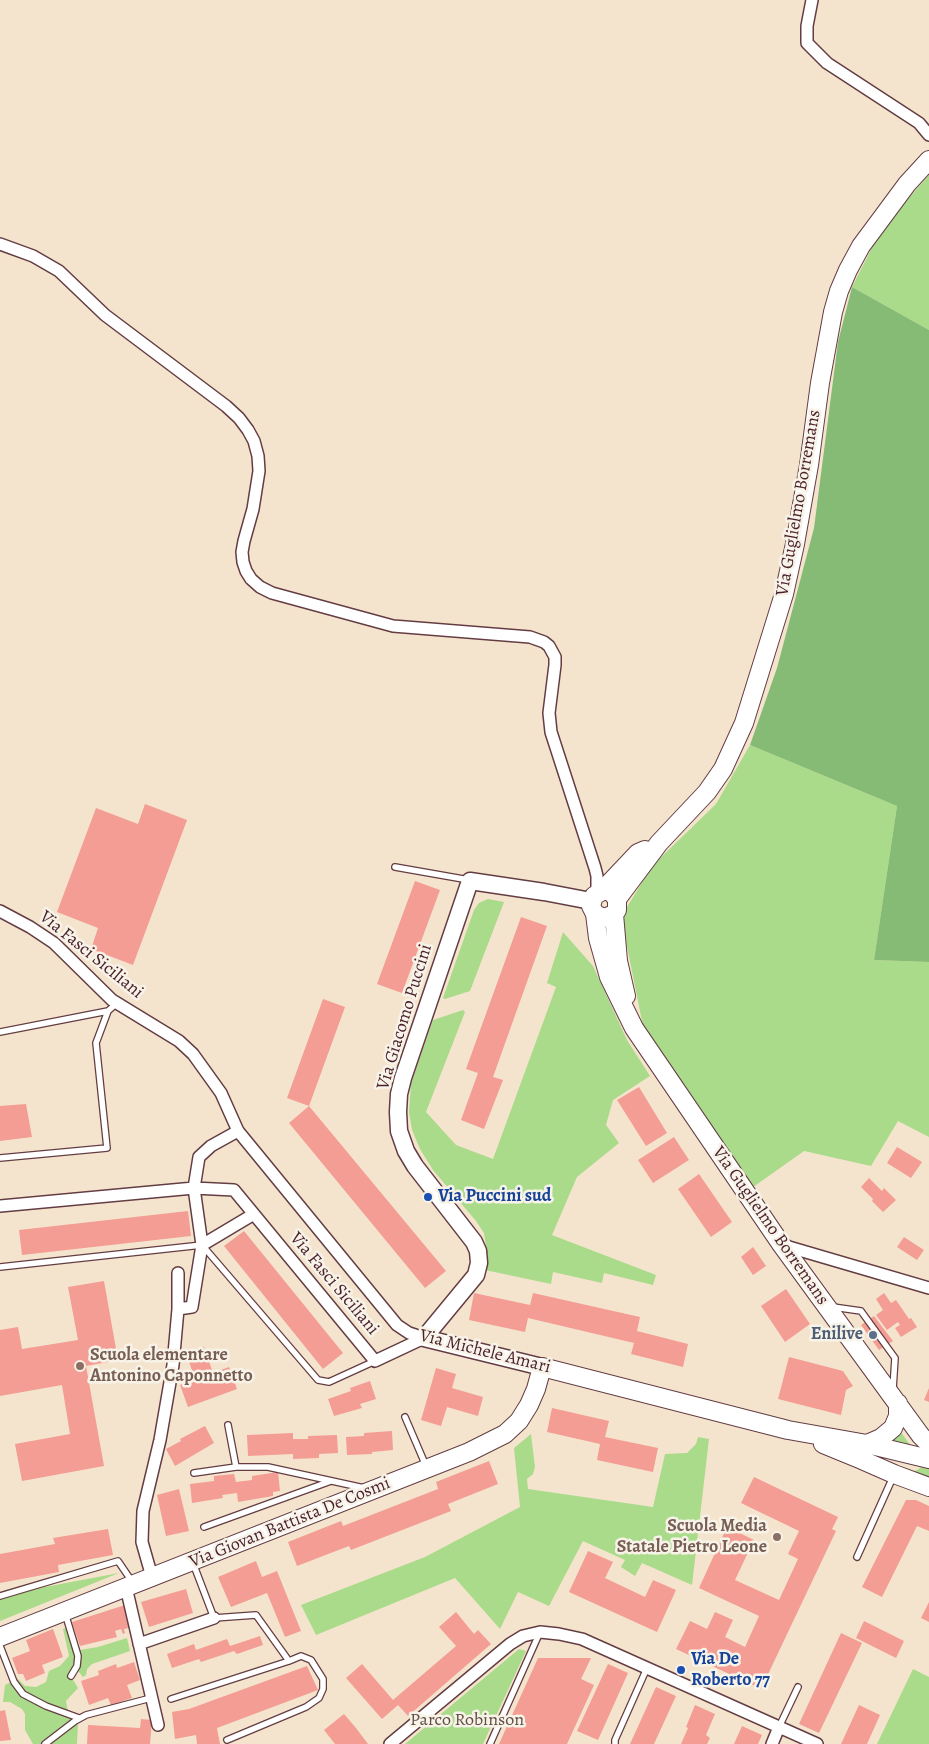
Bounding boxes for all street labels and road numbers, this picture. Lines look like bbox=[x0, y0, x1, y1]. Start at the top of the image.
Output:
street label: Via Guglielmo Borremans bbox=[772, 408, 826, 598]
street label: Via Fasci Siciliani bbox=[35, 906, 147, 1004]
street label: Via Giacomo Puccini bbox=[373, 942, 437, 1092]
street label: Via Guglielmo Borremans bbox=[707, 1142, 833, 1310]
street label: Via Fasci Siciliani bbox=[285, 1228, 383, 1340]
street label: Via Michele Amari bbox=[417, 1325, 553, 1379]
street label: Via Giovan Battista De Cosmi bbox=[186, 1473, 394, 1573]

